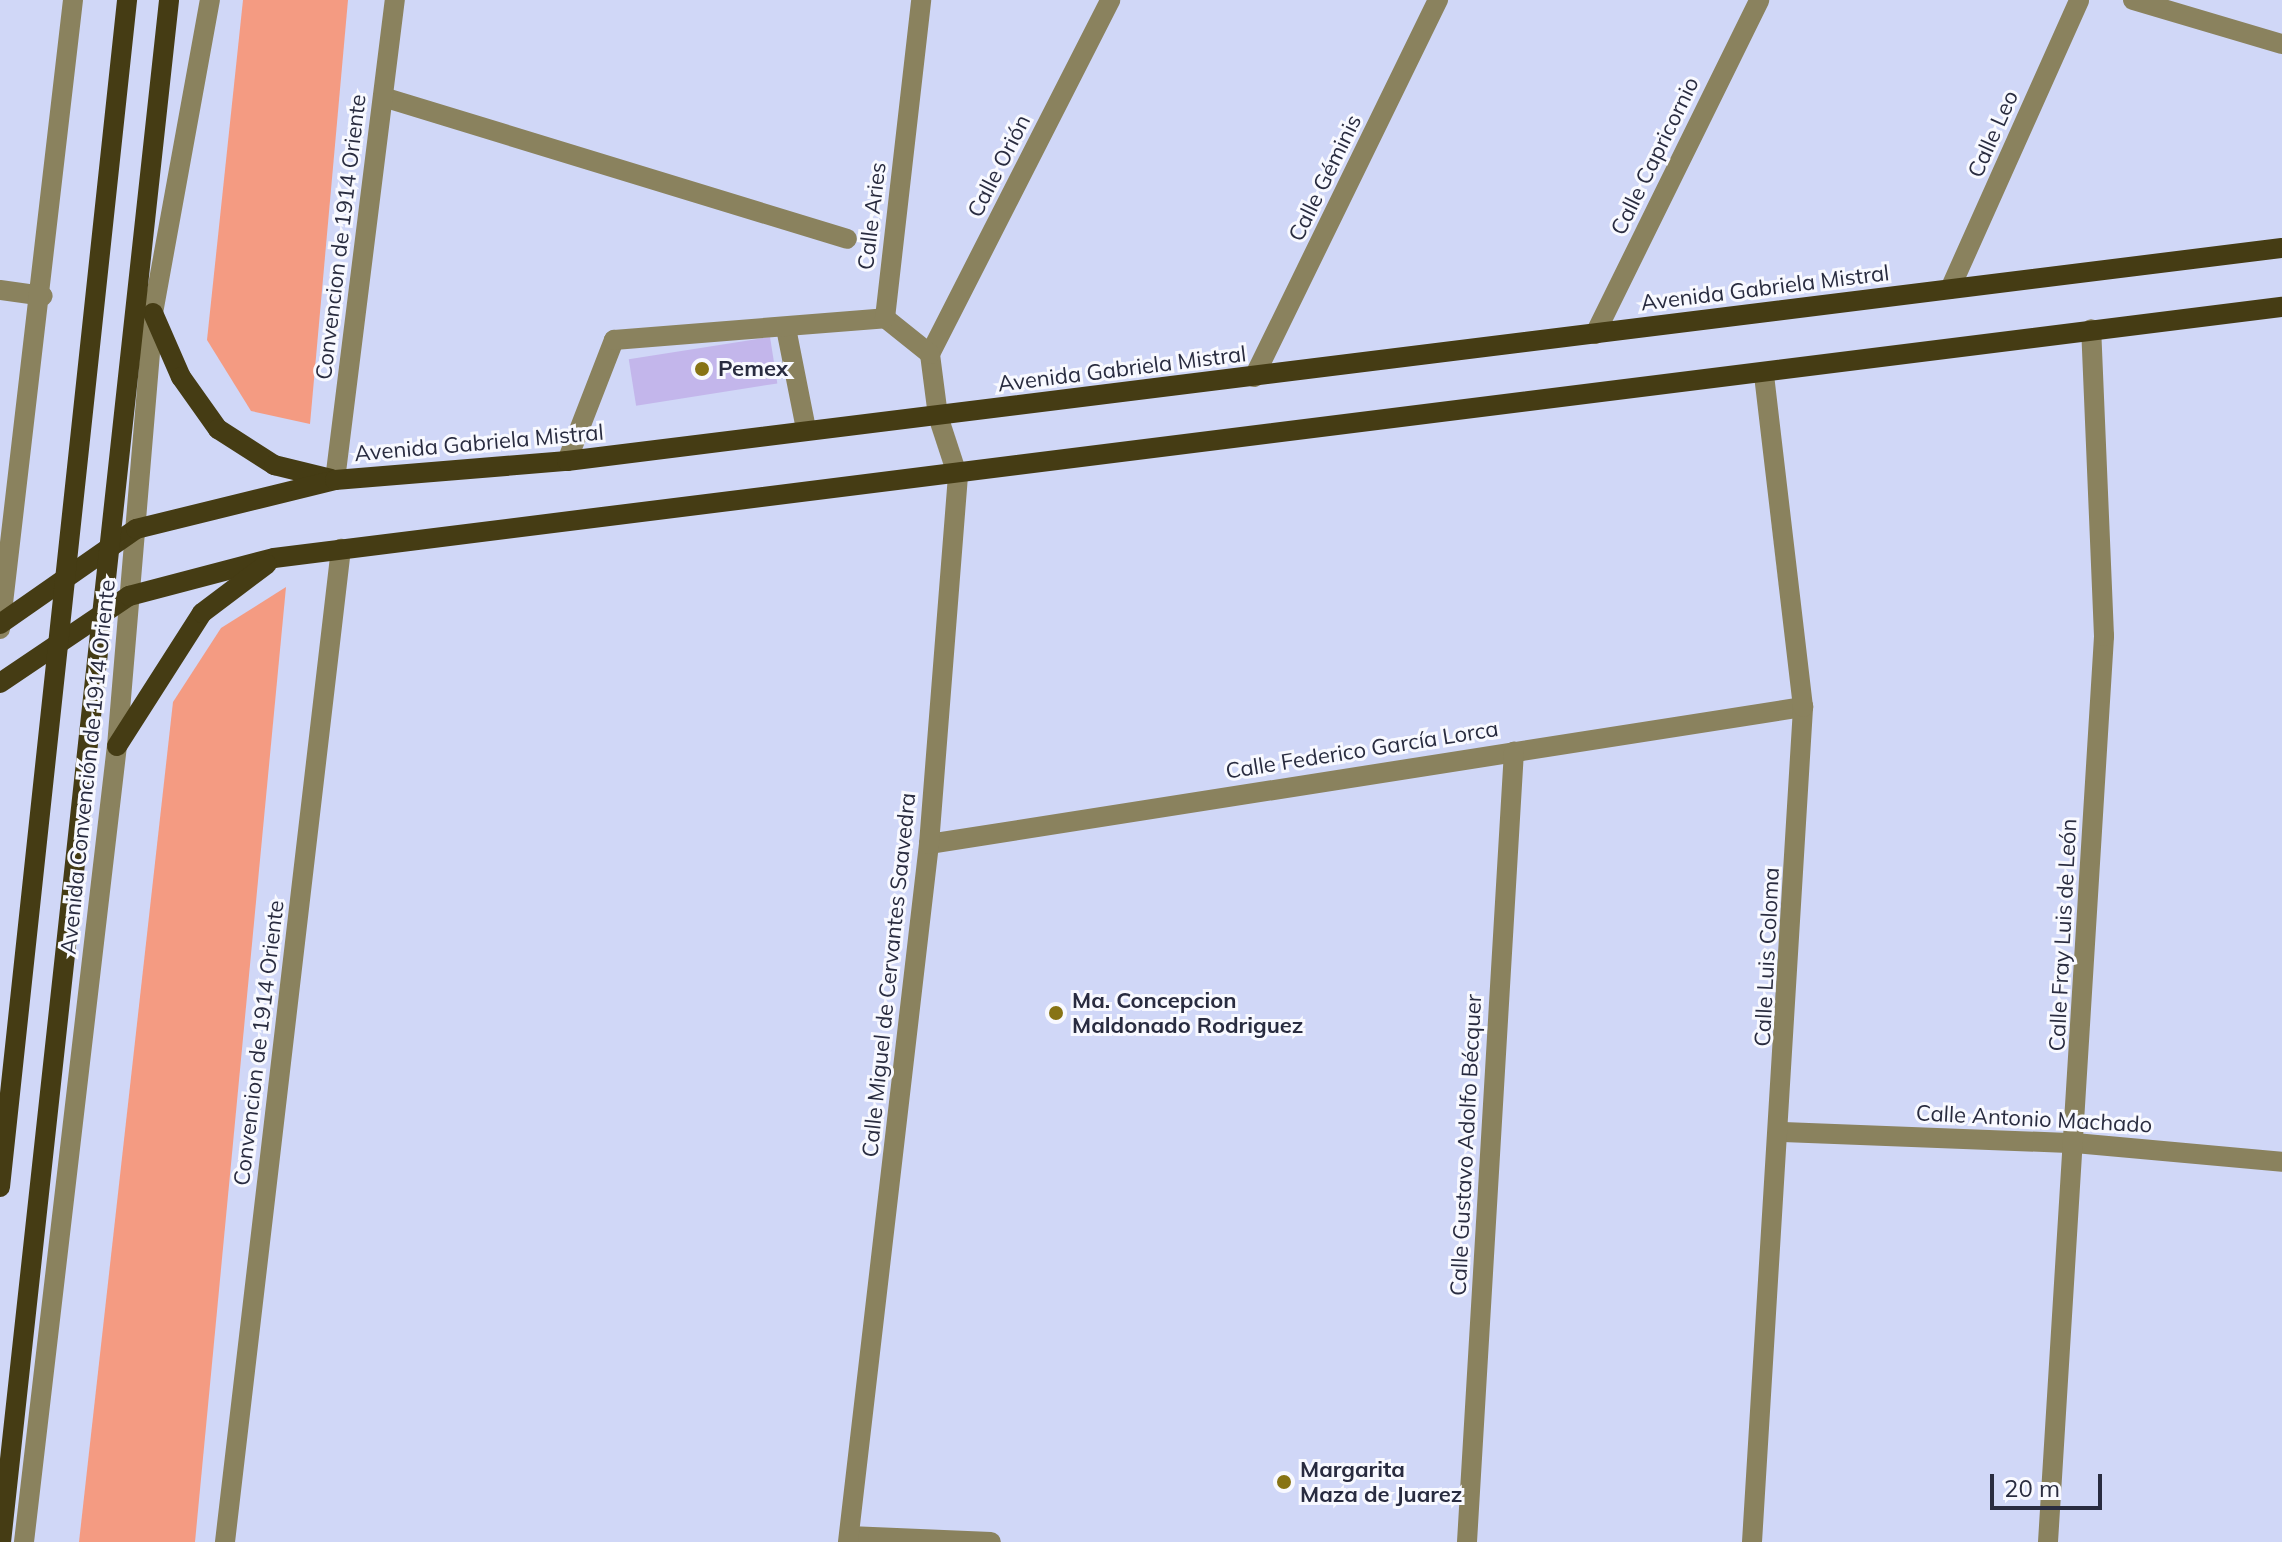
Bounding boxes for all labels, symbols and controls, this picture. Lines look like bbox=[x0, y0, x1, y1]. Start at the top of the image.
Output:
street label: Calle Capricornio bbox=[1605, 73, 1705, 239]
street label: Calle Leo bbox=[1962, 86, 2024, 182]
street label: Convencion de 1914 Oriente bbox=[310, 93, 372, 381]
street label: Calle Orión bbox=[962, 110, 1036, 222]
street label: Calle Géminis bbox=[1283, 110, 1367, 246]
street label: Calle Aries bbox=[852, 161, 892, 271]
street label: Avenida Gabriela Mistral bbox=[1639, 260, 1891, 316]
street label: Avenida Gabriela Mistral bbox=[996, 341, 1248, 397]
place label: Pemex bbox=[718, 356, 788, 382]
marker: Pemex bbox=[693, 360, 711, 378]
street label: Avenida Gabriela Mistral bbox=[353, 419, 605, 467]
street label: Avenida Convención de 1914 Oriente bbox=[55, 578, 121, 956]
street label: Calle Federico García Lorca bbox=[1224, 715, 1500, 785]
street label: Calle Miguel de Cervantes Saavedra bbox=[857, 791, 921, 1159]
street label: Calle Fray Luis de León bbox=[2044, 818, 2082, 1052]
street label: Calle Luis Coloma bbox=[1749, 867, 1785, 1047]
street label: Convencion de 1914 Oriente bbox=[228, 899, 290, 1187]
place label: Ma. Concepcion Maldonado Rodriguez bbox=[1072, 987, 1303, 1038]
street label: Calle Gustavo Adolfo Bécquer bbox=[1445, 993, 1487, 1297]
marker: Ma. Concepcion Maldonado Rodriguez bbox=[1047, 1004, 1065, 1022]
street label: Calle Antonio Machado bbox=[1915, 1100, 2153, 1138]
place label: Margarita Maza de Juarez bbox=[1300, 1456, 1462, 1508]
scale bar bbox=[1994, 1458, 2106, 1508]
marker: Margarita Maza de Juarez bbox=[1275, 1473, 1293, 1491]
text: 20 m bbox=[2004, 1473, 2060, 1503]

